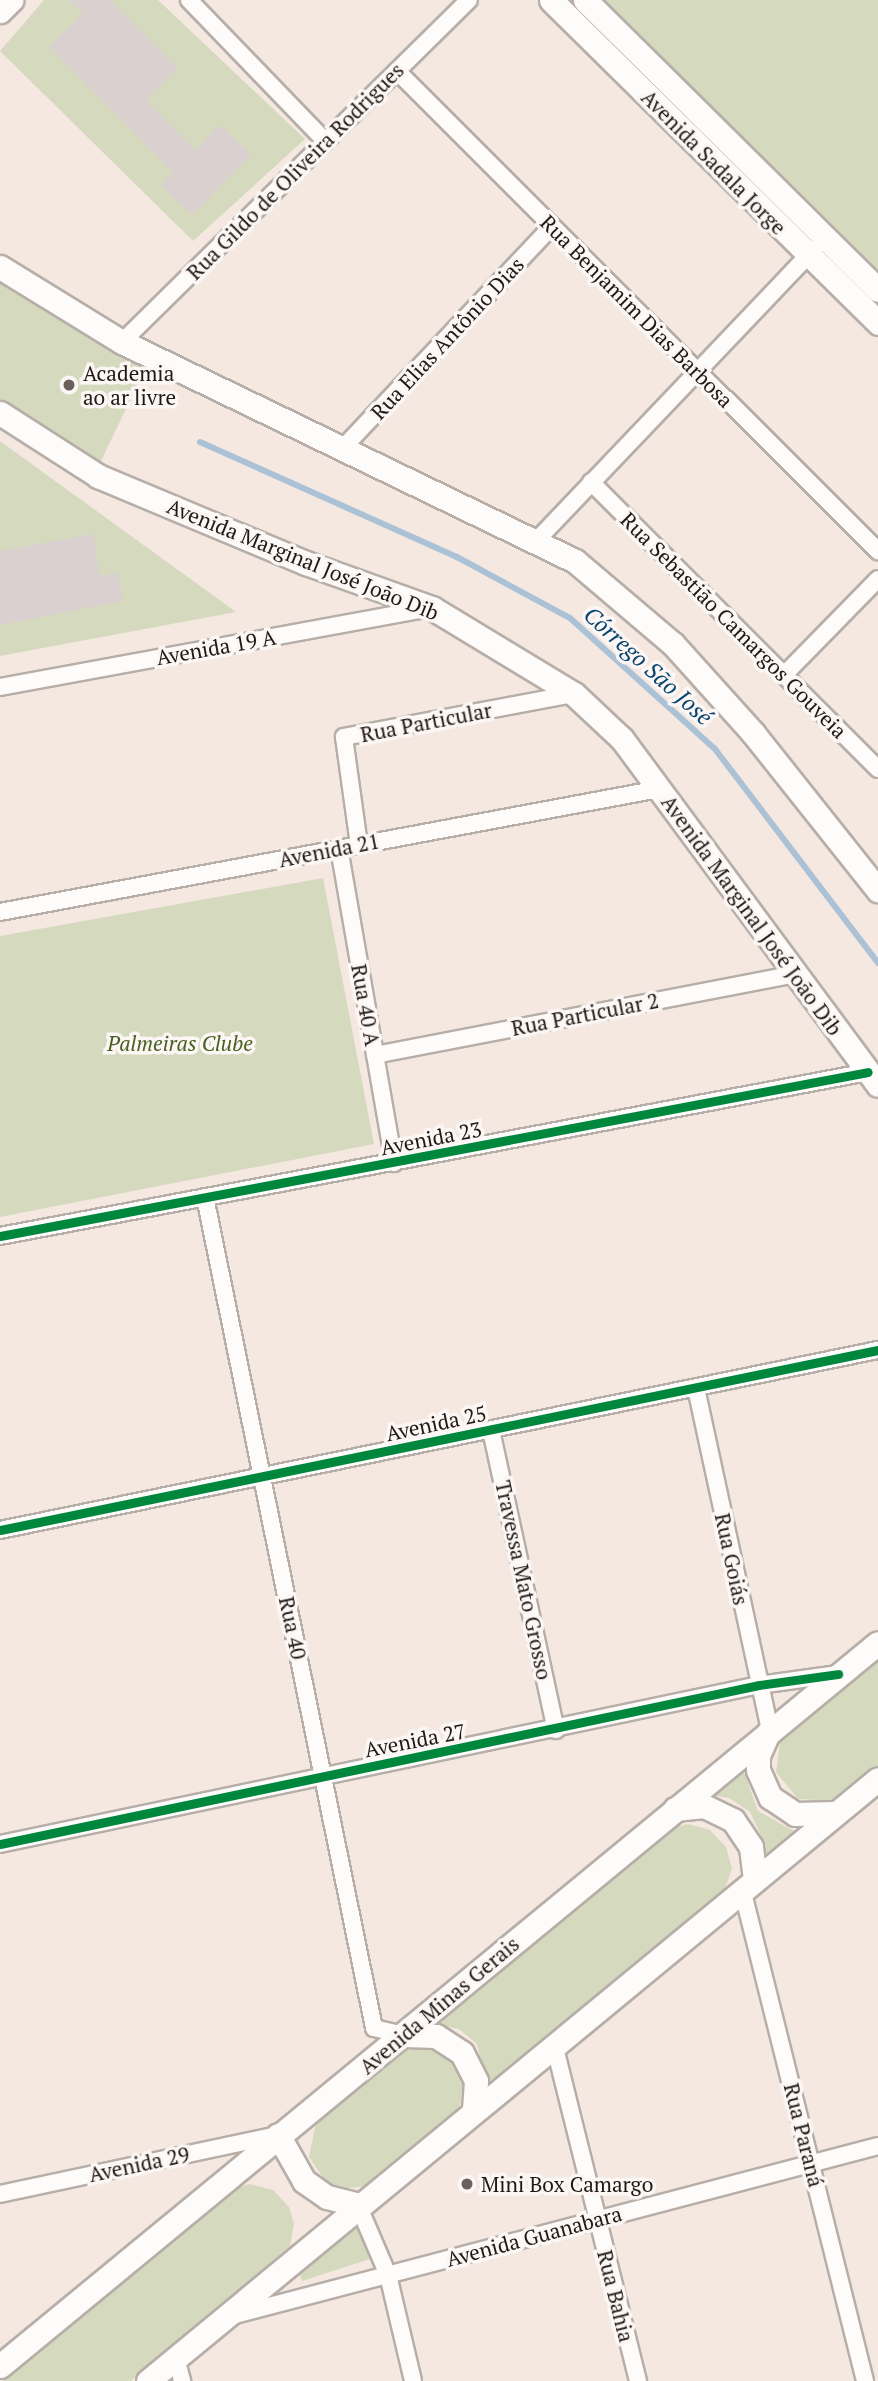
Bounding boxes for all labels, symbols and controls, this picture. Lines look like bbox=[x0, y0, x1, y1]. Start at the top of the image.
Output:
street label: Rua Gildo de Oliveira Rodrigues bbox=[181, 57, 409, 285]
street label: Avenida Sadala Jorge bbox=[636, 84, 792, 240]
street label: Rua Benjamim Dias Barbosa bbox=[536, 210, 738, 412]
street label: Rua Elias Antônio Dias bbox=[365, 251, 529, 425]
place label: Academia ao ar livre bbox=[83, 360, 176, 410]
marker: Academia ao ar livre bbox=[61, 377, 77, 393]
street label: Avenida Marginal José João Dib bbox=[163, 493, 443, 625]
street label: Rua Sebastião Camargos Gouveia bbox=[616, 507, 852, 743]
water label: Córrego São José bbox=[578, 601, 718, 731]
street label: Avenida 19 A bbox=[154, 624, 278, 670]
street label: Rua Particular bbox=[358, 697, 494, 747]
street label: Avenida Marginal José João Dib bbox=[656, 790, 848, 1040]
street label: Avenida 21 bbox=[276, 828, 382, 872]
street label: Rua 40 A bbox=[346, 962, 386, 1048]
street label: Rua Particular 2 bbox=[509, 987, 661, 1041]
park label: Palmeiras Clube bbox=[107, 1030, 253, 1056]
street label: Avenida 23 bbox=[378, 1116, 484, 1160]
street label: Avenida 25 bbox=[383, 1400, 489, 1446]
street label: Travessa Mato Grosso bbox=[491, 1478, 557, 1682]
street label: Rua Goiás bbox=[710, 1511, 754, 1607]
street label: Rua 40 bbox=[274, 1594, 312, 1662]
street label: Avenida 27 bbox=[362, 1718, 468, 1762]
street label: Avenida Minas Gerais bbox=[354, 1931, 524, 2079]
street label: Rua Paraná bbox=[779, 2081, 829, 2189]
street label: Avenida 29 bbox=[86, 2141, 192, 2187]
place label: Mini Box Camargo bbox=[481, 2171, 653, 2197]
marker: Mini Box Camargo bbox=[459, 2176, 475, 2192]
street label: Avenida Guanabara bbox=[443, 2200, 625, 2272]
street label: Rua Bahia bbox=[592, 2247, 640, 2345]

